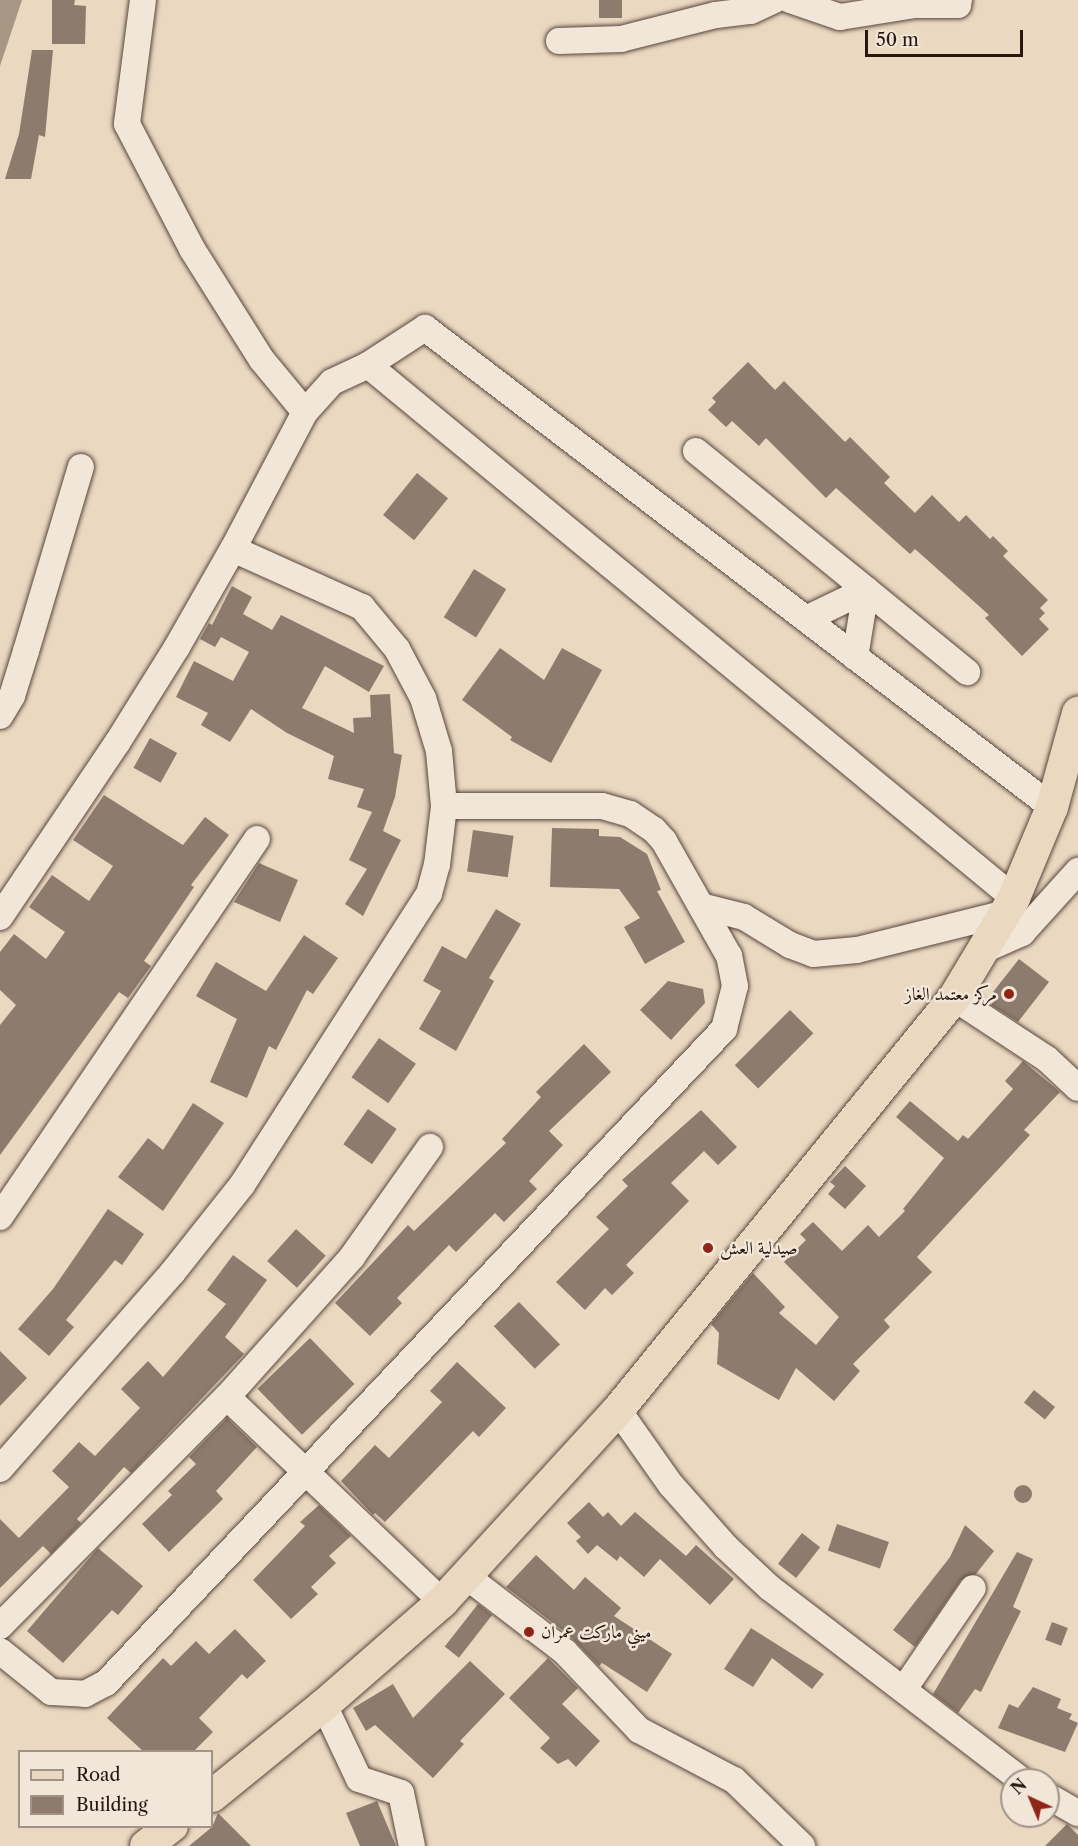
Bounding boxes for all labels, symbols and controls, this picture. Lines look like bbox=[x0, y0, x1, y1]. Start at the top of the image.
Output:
scale bar bbox=[868, 18, 1026, 56]
text: 50 m bbox=[876, 29, 919, 51]
place label: مركز معتمد الغاز bbox=[905, 983, 997, 1005]
marker: مركز معتمد الغاز bbox=[1002, 987, 1016, 1001]
place label: صيدلية العش bbox=[720, 1237, 798, 1259]
marker: صيدلية العش bbox=[701, 1241, 715, 1255]
place label: ميني ماركت عمران bbox=[541, 1621, 652, 1643]
marker: ميني ماركت عمران bbox=[522, 1625, 536, 1639]
legend bbox=[18, 1750, 213, 1828]
text: Road bbox=[76, 1764, 121, 1786]
north arrow bbox=[1000, 1768, 1060, 1828]
text: N bbox=[1007, 1774, 1031, 1799]
text: Building bbox=[76, 1794, 148, 1816]

